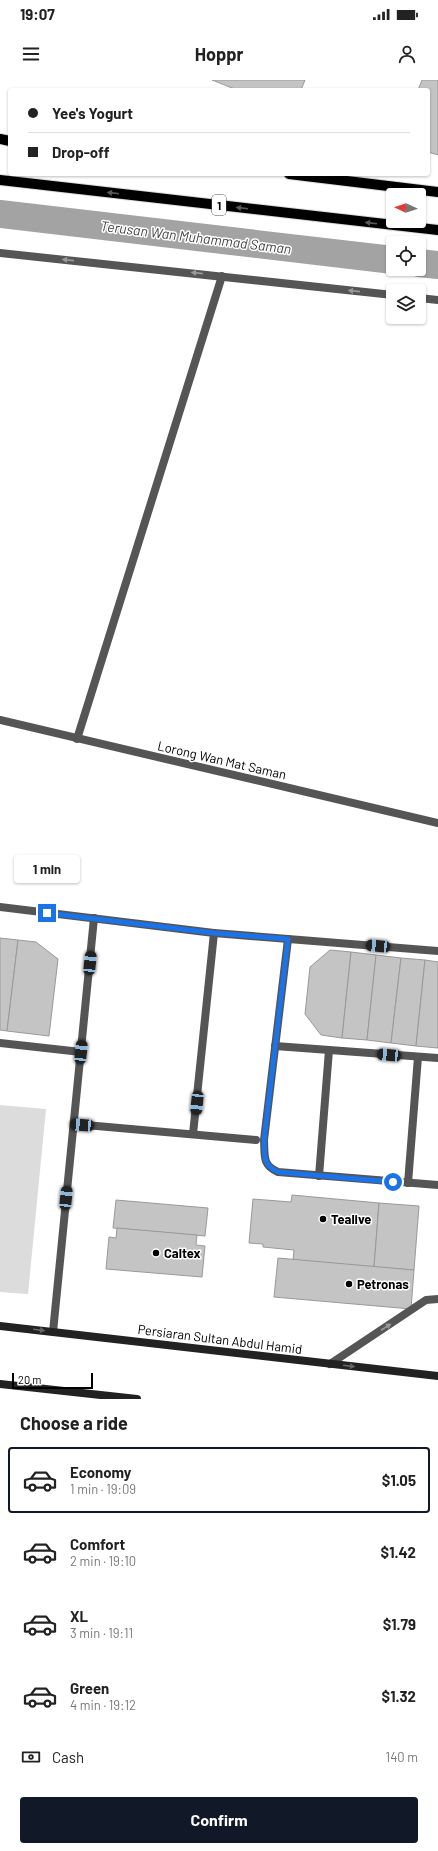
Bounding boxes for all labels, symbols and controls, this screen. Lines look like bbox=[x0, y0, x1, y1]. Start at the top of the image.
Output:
text: 19:07 bbox=[20, 5, 55, 23]
icon: menu bbox=[20, 43, 42, 65]
text: Hoppr bbox=[195, 43, 243, 65]
icon: person bbox=[396, 43, 418, 65]
text: Yee's Yogurt bbox=[52, 104, 133, 122]
text: Drop-off bbox=[52, 143, 110, 161]
north arrow bbox=[386, 188, 426, 228]
map controls bbox=[386, 188, 426, 324]
one-way arrow bbox=[107, 190, 119, 196]
road number: 1 bbox=[212, 195, 226, 215]
one-way arrow bbox=[236, 205, 248, 211]
water label: Terusan Wan Muhammad Saman bbox=[100, 217, 292, 257]
one-way arrow bbox=[365, 220, 377, 226]
button: locate bbox=[386, 236, 426, 276]
one-way arrow bbox=[62, 256, 74, 263]
one-way arrow bbox=[191, 270, 203, 276]
button: layers bbox=[386, 284, 426, 324]
one-way arrow bbox=[348, 287, 360, 294]
street label: Lorong Wan Mat Saman bbox=[156, 737, 288, 783]
callout: 1 min bbox=[14, 855, 80, 883]
text: 1 min bbox=[33, 861, 61, 877]
route end bbox=[38, 904, 56, 922]
car bbox=[366, 939, 390, 953]
car bbox=[83, 950, 97, 976]
car bbox=[74, 1039, 88, 1065]
car bbox=[377, 1048, 401, 1062]
car bbox=[190, 1090, 204, 1116]
car bbox=[70, 1118, 94, 1132]
route start bbox=[384, 1173, 402, 1191]
car bbox=[59, 1185, 73, 1211]
place label: Tealive bbox=[331, 1211, 371, 1227]
marker: Tealive bbox=[318, 1214, 328, 1224]
place label: Caltex bbox=[164, 1245, 201, 1261]
marker: Caltex bbox=[151, 1248, 161, 1258]
place label: Petronas bbox=[357, 1276, 409, 1292]
marker: Petronas bbox=[344, 1279, 354, 1289]
street label: Persiaran Sultan Abdul Hamid bbox=[137, 1321, 303, 1357]
one-way arrow bbox=[381, 1323, 391, 1331]
one-way arrow bbox=[33, 1327, 45, 1333]
one-way arrow bbox=[343, 1363, 355, 1369]
scale bar bbox=[12, 1371, 93, 1390]
text: 20 m bbox=[18, 1373, 41, 1386]
text: Choose a ride bbox=[20, 1412, 128, 1434]
icon: car bbox=[22, 1462, 58, 1498]
text: Economy bbox=[70, 1463, 131, 1481]
text: $1.05 bbox=[382, 1471, 416, 1489]
text: 1 min · 19:09 bbox=[70, 1481, 136, 1497]
icon: car bbox=[22, 1534, 58, 1570]
text: Comfort bbox=[70, 1535, 125, 1553]
text: $1.42 bbox=[381, 1543, 416, 1561]
text: 2 min · 19:10 bbox=[70, 1553, 136, 1569]
icon: car bbox=[22, 1606, 58, 1642]
text: XL bbox=[70, 1607, 88, 1625]
text: $1.79 bbox=[383, 1615, 416, 1633]
text: 3 min · 19:11 bbox=[70, 1625, 133, 1641]
icon: car bbox=[22, 1678, 58, 1714]
text: Green bbox=[70, 1679, 109, 1697]
text: $1.32 bbox=[382, 1687, 416, 1705]
text: 4 min · 19:12 bbox=[70, 1697, 136, 1713]
icon: cash bbox=[20, 1746, 42, 1768]
text: Cash bbox=[52, 1748, 84, 1766]
text: 140 m bbox=[386, 1749, 418, 1765]
button: Confirm bbox=[20, 1797, 418, 1843]

